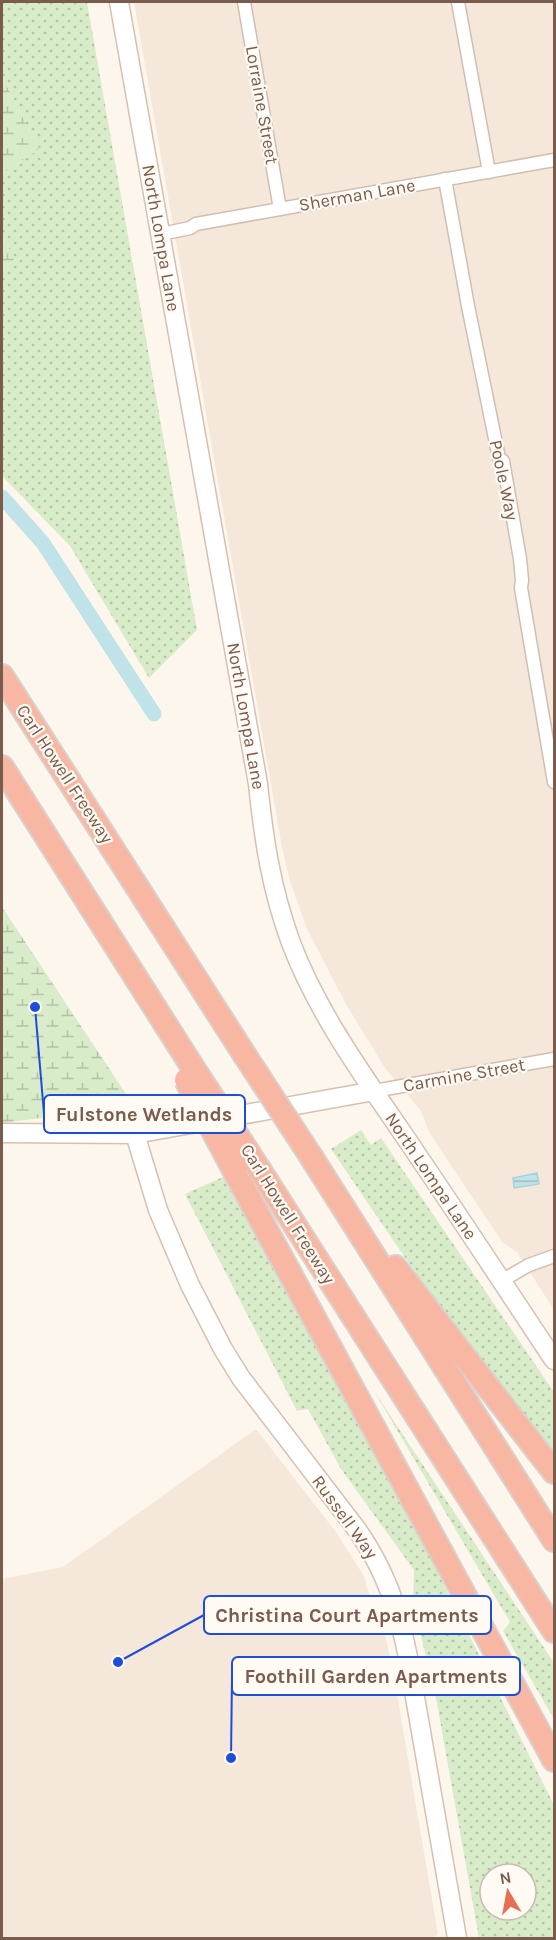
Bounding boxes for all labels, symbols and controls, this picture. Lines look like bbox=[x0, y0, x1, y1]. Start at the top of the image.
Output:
street label: Lorraine Street bbox=[241, 44, 283, 166]
street label: North Lompa Lane bbox=[137, 163, 185, 313]
street label: Sherman Lane bbox=[297, 174, 417, 216]
street label: Poole Way bbox=[485, 438, 523, 523]
street label: North Lompa Lane bbox=[222, 641, 270, 791]
street label: Carl Howell Freeway bbox=[12, 700, 118, 848]
street label: Carmine Street bbox=[401, 1053, 527, 1097]
callout: Fulstone Wetlands bbox=[44, 1095, 245, 1133]
text: Fulstone Wetlands bbox=[56, 1103, 232, 1126]
street label: North Lompa Lane bbox=[380, 1108, 482, 1244]
street label: Carl Howell Freeway bbox=[236, 1140, 340, 1289]
street label: Russell Way bbox=[307, 1471, 383, 1564]
callout: Christina Court Apartments bbox=[204, 1596, 491, 1634]
text: Christina Court Apartments bbox=[215, 1604, 479, 1627]
callout: Foothill Garden Apartments bbox=[232, 1657, 520, 1695]
text: Foothill Garden Apartments bbox=[244, 1665, 508, 1688]
north arrow bbox=[478, 1862, 538, 1922]
text: N bbox=[498, 1867, 513, 1888]

